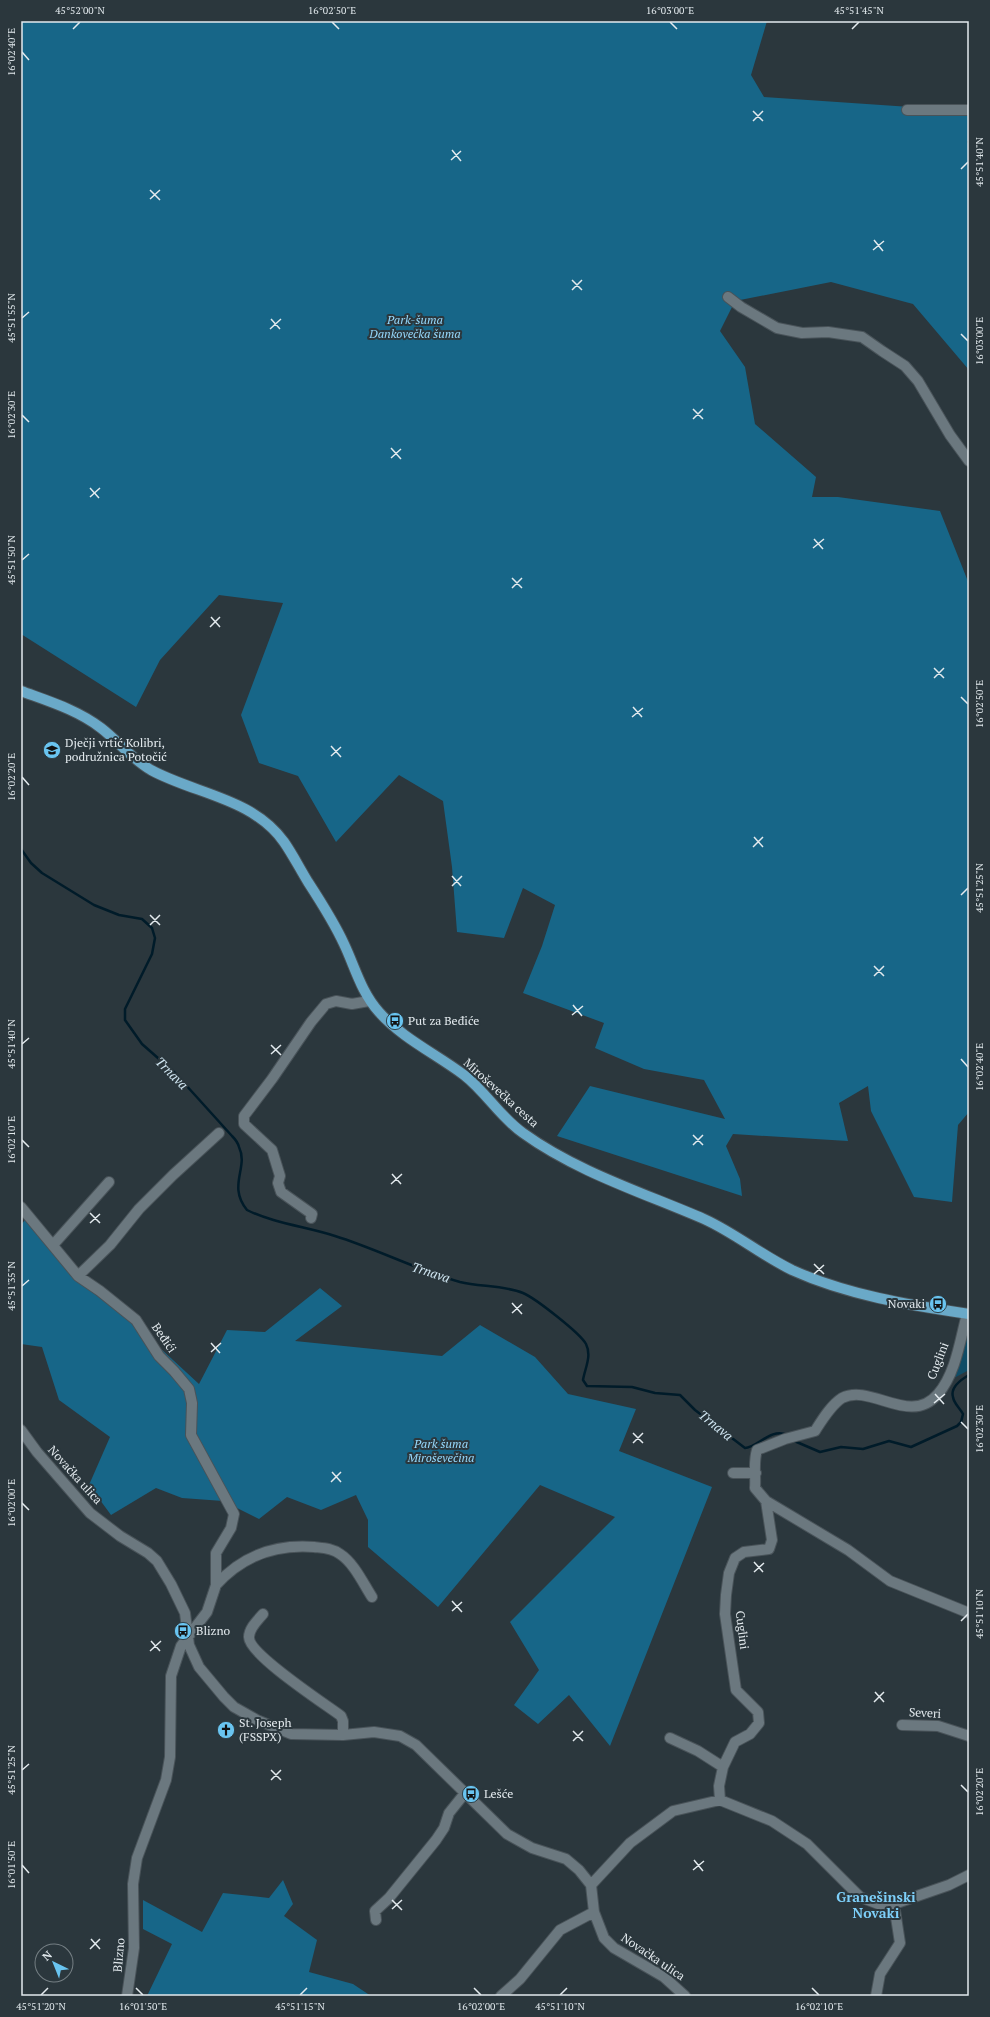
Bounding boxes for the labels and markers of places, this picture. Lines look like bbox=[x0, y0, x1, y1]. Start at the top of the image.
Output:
place label: Dječji vrtić Kolibri, podružnica Potočić bbox=[65, 735, 167, 764]
school or university icon: Dječji vrtić Kolibri, podružnica Potočić bbox=[42, 740, 62, 760]
bus stop icon: Put za Beđiće bbox=[385, 1011, 405, 1031]
place label: Put za Beđiće bbox=[408, 1013, 479, 1028]
bus stop icon: Novaki bbox=[928, 1294, 948, 1314]
place label: Novaki bbox=[888, 1296, 925, 1311]
bus stop icon: Blizno bbox=[173, 1621, 193, 1641]
place label: Blizno bbox=[196, 1623, 231, 1638]
place label: St. Joseph (FSSPX) bbox=[239, 1715, 291, 1744]
church icon: St. Joseph (FSSPX) bbox=[216, 1720, 236, 1740]
bus stop icon: Lešće bbox=[461, 1784, 481, 1804]
place label: Lešće bbox=[484, 1786, 513, 1801]

